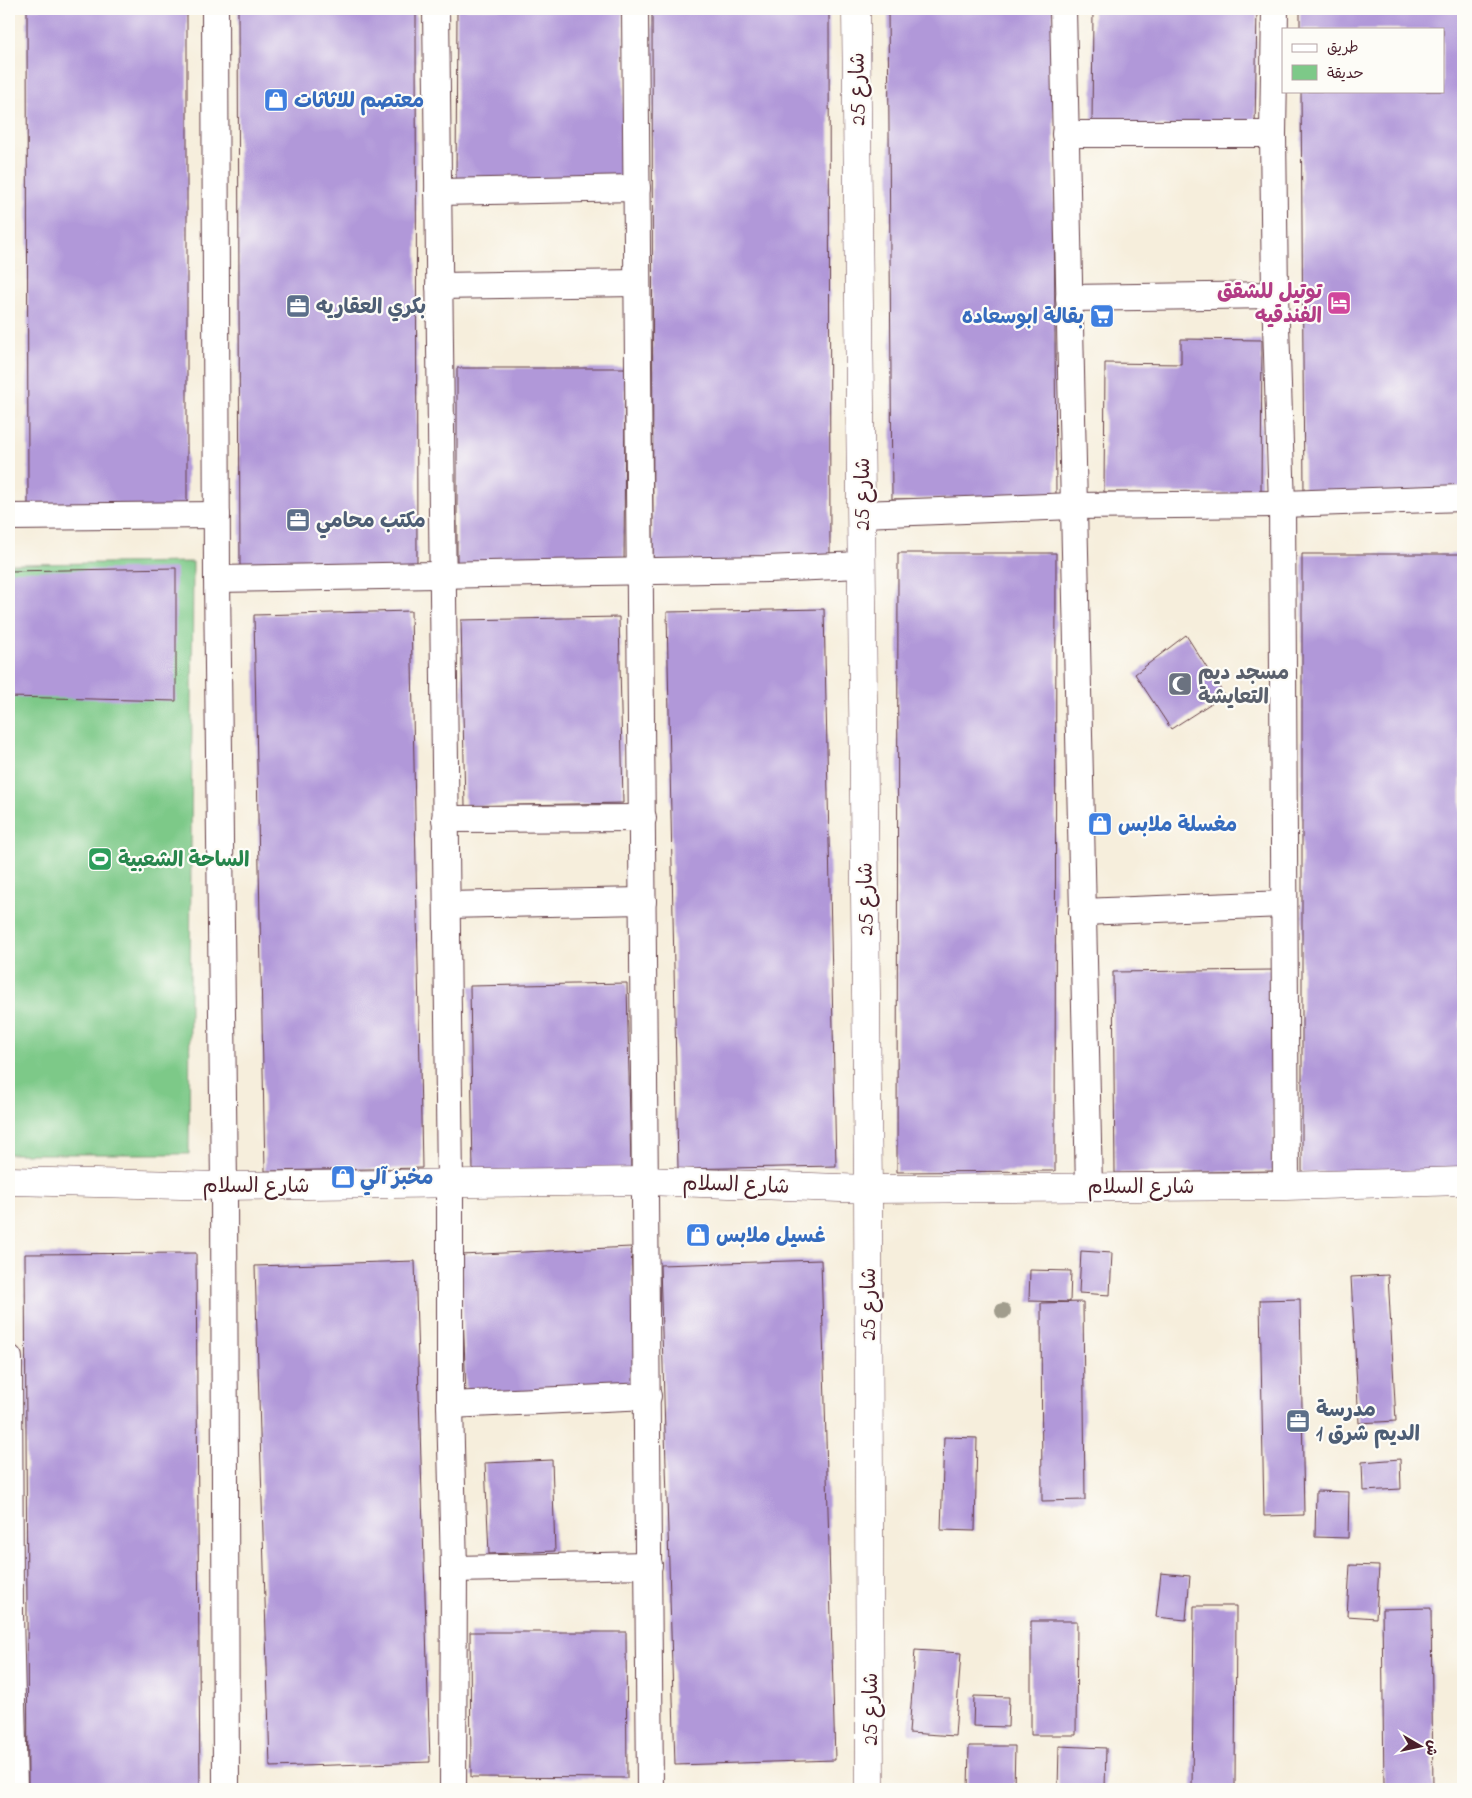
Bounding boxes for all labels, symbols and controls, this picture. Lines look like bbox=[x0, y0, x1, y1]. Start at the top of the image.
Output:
legend bbox=[1282, 28, 1444, 92]
text: طريق bbox=[1327, 37, 1359, 59]
street label: شارع 25 bbox=[843, 52, 875, 126]
text: حديقة bbox=[1327, 63, 1364, 85]
shop icon: معتصم للاثاثات bbox=[263, 87, 289, 113]
place label: معتصم للاثاثات bbox=[294, 87, 424, 117]
place label: توتيل للشقق الفندقيه bbox=[1217, 278, 1323, 332]
hotel icon: توتيل للشقق الفندقيه bbox=[1326, 290, 1352, 316]
office icon: بكري العقاريه bbox=[285, 293, 311, 319]
place label: بكري العقاريه bbox=[316, 293, 426, 323]
place label: بقالة ابوسعاده bbox=[962, 303, 1084, 333]
supermarket icon: بقالة ابوسعاده bbox=[1089, 303, 1115, 329]
street label: شارع 25 bbox=[849, 457, 879, 531]
office icon: مكتب محامي bbox=[285, 507, 311, 533]
place label: مكتب محامي bbox=[316, 507, 426, 539]
place label: مسجد ديم التعايشة bbox=[1198, 659, 1289, 713]
mosque icon: مسجد ديم التعايشة bbox=[1167, 671, 1193, 697]
shop icon: مغسلة ملابس bbox=[1087, 811, 1113, 837]
place label: مغسلة ملابس bbox=[1118, 811, 1237, 841]
sports icon: الساحة الشعبية bbox=[87, 846, 113, 872]
place label: الساحة الشعبية bbox=[118, 846, 249, 876]
street label: شارع 25 bbox=[851, 862, 883, 936]
shop icon: مخبز آلي bbox=[330, 1164, 356, 1190]
place label: مخبز آلي bbox=[360, 1164, 433, 1196]
street label: شارع السلام bbox=[682, 1169, 790, 1203]
street label: شارع السلام bbox=[203, 1172, 309, 1202]
street label: شارع السلام bbox=[1088, 1173, 1194, 1203]
shop icon: غسيل ملابس bbox=[685, 1222, 711, 1248]
place label: غسيل ملابس bbox=[716, 1222, 825, 1252]
street label: شارع 25 bbox=[855, 1267, 885, 1341]
place label: مدرسة الديم شرق 1 bbox=[1316, 1396, 1420, 1450]
office icon: مدرسة الديم شرق 1 bbox=[1285, 1408, 1311, 1434]
street label: شارع 25 bbox=[857, 1672, 887, 1746]
north arrow bbox=[1394, 1720, 1444, 1770]
text: ش bbox=[1420, 1739, 1443, 1757]

